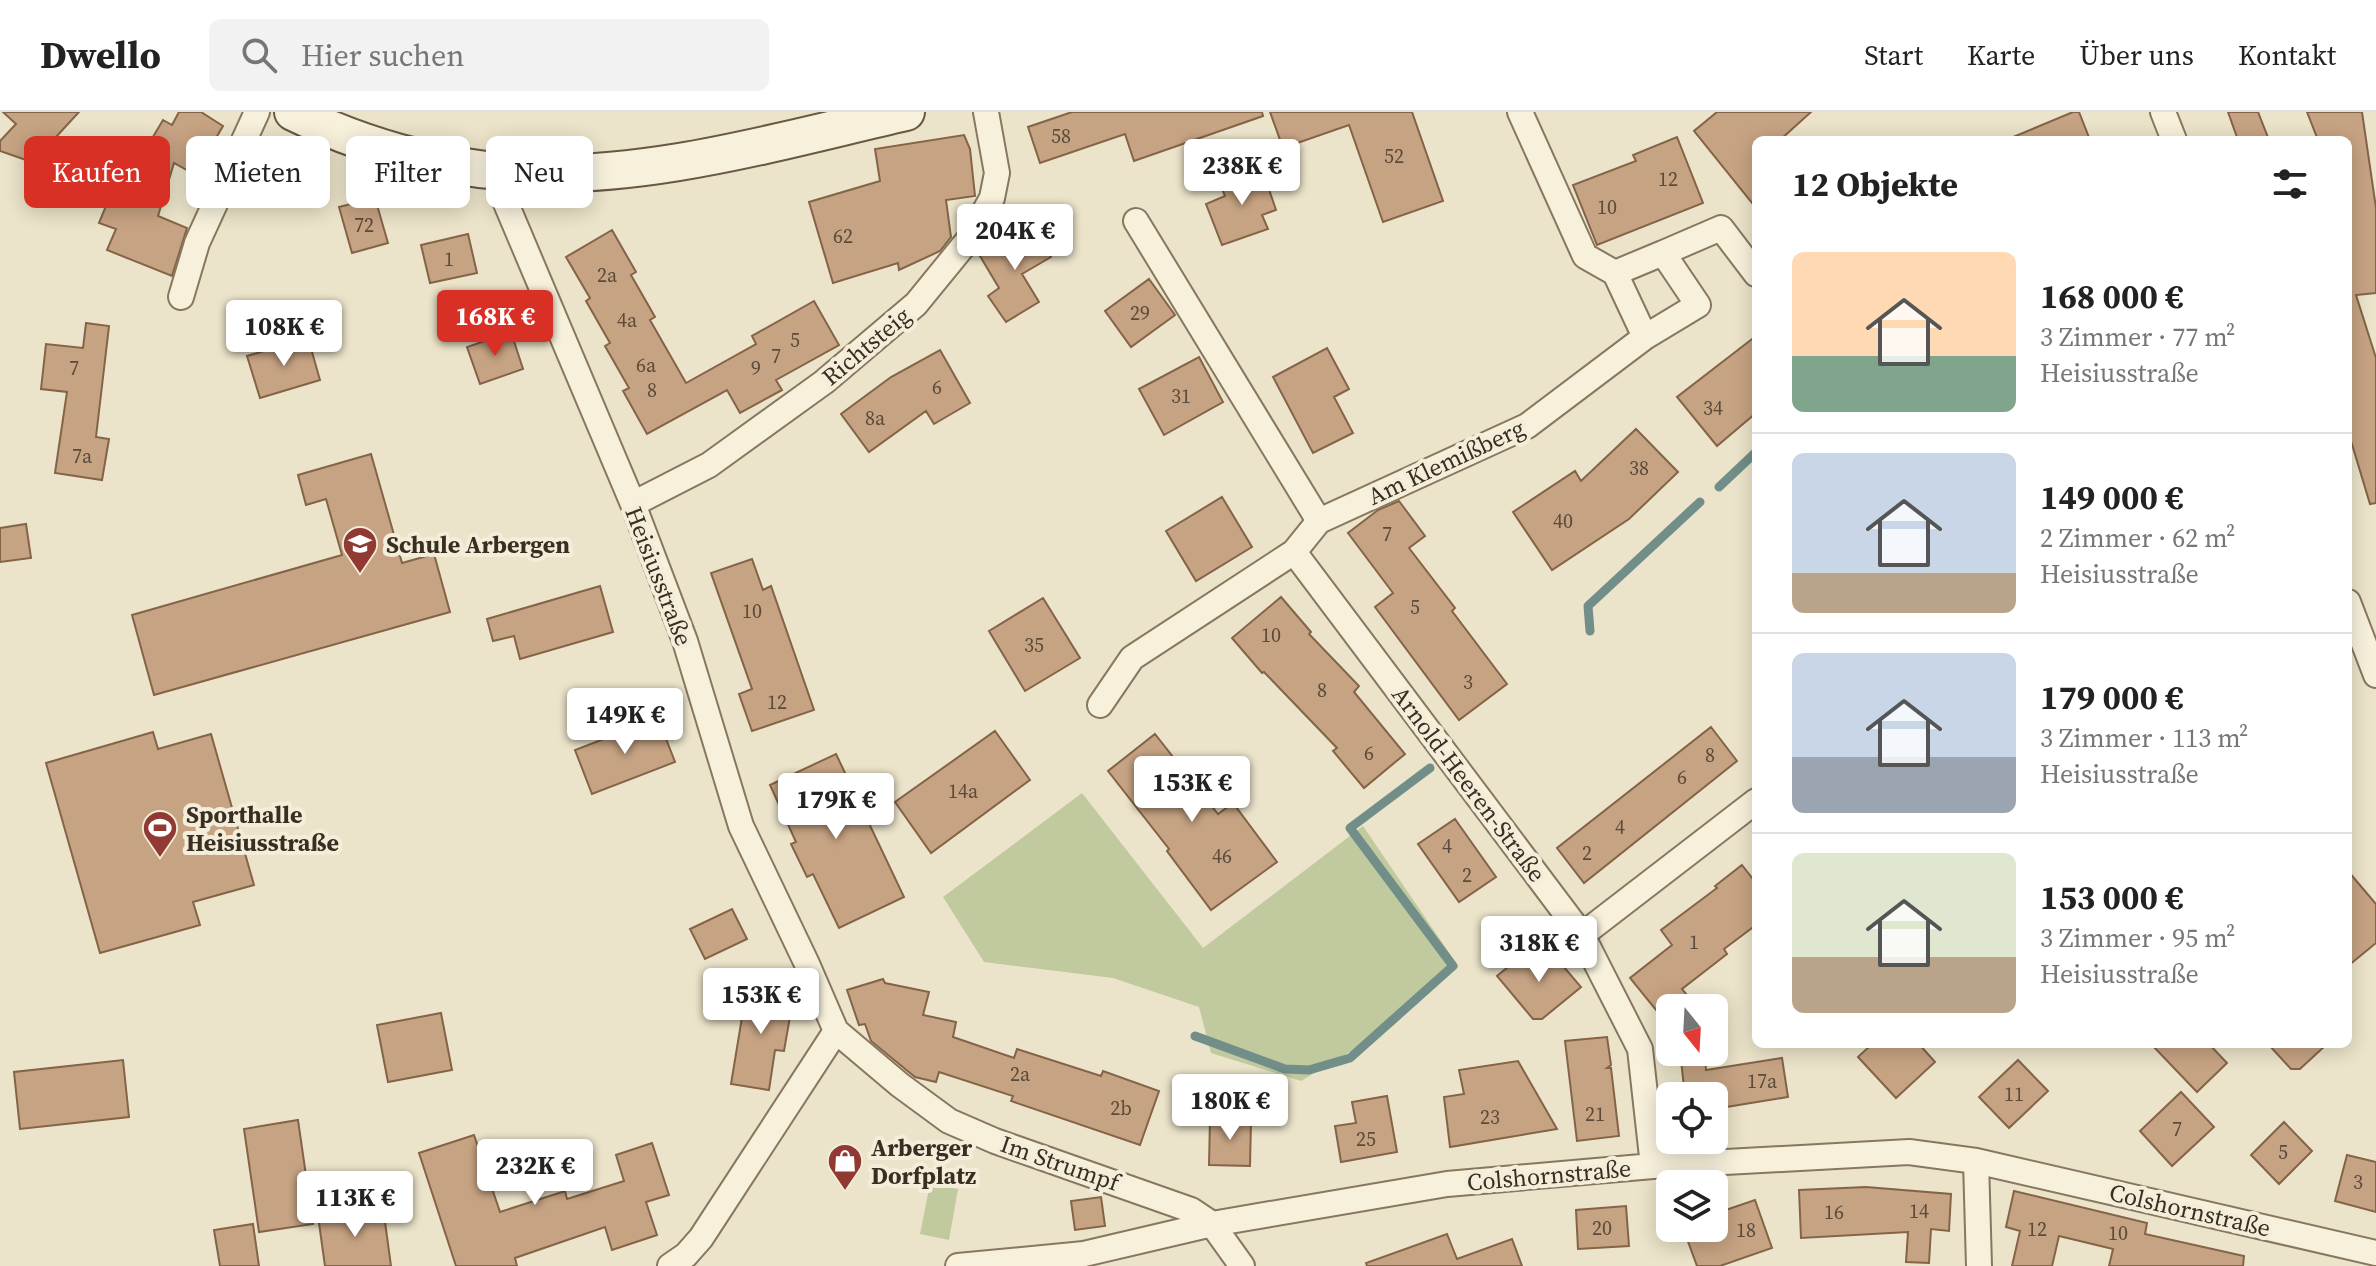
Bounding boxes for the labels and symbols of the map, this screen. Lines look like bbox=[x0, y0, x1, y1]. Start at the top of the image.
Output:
house number: 58 bbox=[1051, 122, 1071, 150]
pin: 238K € bbox=[1177, 139, 1307, 207]
house number: 52 bbox=[1384, 142, 1404, 170]
house number: 12 bbox=[1658, 165, 1678, 193]
house number: 10 bbox=[1597, 193, 1617, 221]
pin: 204K € bbox=[950, 204, 1080, 272]
house number: 72 bbox=[354, 211, 374, 239]
house number: 62 bbox=[833, 222, 853, 250]
house number: 1 bbox=[444, 245, 454, 273]
house number: 2a bbox=[597, 261, 618, 289]
pin: 168K € bbox=[430, 290, 560, 358]
street label: Richtsteig bbox=[815, 299, 917, 393]
house number: 29 bbox=[1130, 299, 1150, 327]
pin: 108K € bbox=[219, 300, 349, 368]
house number: 4a bbox=[617, 306, 638, 334]
house number: 5 bbox=[790, 326, 800, 354]
house number: 7 bbox=[771, 342, 781, 370]
house number: 6a bbox=[636, 351, 657, 379]
house number: 7 bbox=[69, 354, 79, 382]
house number: 9 bbox=[751, 354, 761, 382]
house number: 6 bbox=[932, 373, 942, 401]
house number: 8 bbox=[647, 376, 657, 404]
house number: 31 bbox=[1171, 382, 1191, 410]
house number: 34 bbox=[1703, 394, 1723, 422]
house number: 8a bbox=[865, 404, 886, 432]
street label: Am Klemißberg bbox=[1362, 411, 1530, 513]
house number: 7a bbox=[72, 442, 93, 470]
house number: 38 bbox=[1629, 454, 1649, 482]
street label: Heisiusstraße bbox=[617, 502, 701, 650]
house number: 40 bbox=[1553, 507, 1573, 535]
house number: 7 bbox=[1382, 520, 1392, 548]
school or university icon: Schule Arbergen bbox=[341, 525, 379, 575]
place label: Schule Arbergen bbox=[386, 528, 570, 561]
house number: 5 bbox=[1410, 593, 1420, 621]
house number: 10 bbox=[742, 597, 762, 625]
house number: 10 bbox=[1261, 621, 1281, 649]
house number: 35 bbox=[1024, 631, 1044, 659]
house number: 3 bbox=[1463, 668, 1473, 696]
house number: 8 bbox=[1317, 676, 1327, 704]
street label: Arnold-Heeren-Straße bbox=[1384, 679, 1554, 889]
pin: 149K € bbox=[560, 688, 690, 756]
house number: 12 bbox=[767, 688, 787, 716]
house number: 6 bbox=[1364, 739, 1374, 767]
house number: 8 bbox=[1705, 741, 1715, 769]
pin: 153K € bbox=[1127, 756, 1257, 824]
house number: 6 bbox=[1677, 763, 1687, 791]
pin: 179K € bbox=[771, 773, 901, 841]
house number: 14a bbox=[948, 777, 979, 805]
place label: Sporthalle Heisiusstraße bbox=[186, 798, 339, 859]
sports icon: Sporthalle Heisiusstraße bbox=[141, 809, 179, 859]
house number: 4 bbox=[1615, 813, 1625, 841]
house number: 4 bbox=[1442, 832, 1452, 860]
house number: 2 bbox=[1582, 839, 1592, 867]
house number: 46 bbox=[1212, 842, 1232, 870]
house number: 2 bbox=[1462, 861, 1472, 889]
pin: 318K € bbox=[1474, 916, 1604, 984]
house number: 1 bbox=[1689, 928, 1699, 956]
pin: 153K € bbox=[696, 968, 826, 1036]
north arrow bbox=[1656, 994, 1728, 1066]
house number: 2a bbox=[1010, 1060, 1031, 1088]
house number: 17a bbox=[1747, 1067, 1778, 1095]
pin: 180K € bbox=[1165, 1074, 1295, 1142]
house number: 11 bbox=[2004, 1080, 2024, 1108]
house number: 2b bbox=[1110, 1094, 1132, 1122]
house number: 21 bbox=[1585, 1100, 1605, 1128]
house number: 23 bbox=[1480, 1103, 1500, 1131]
house number: 7 bbox=[2172, 1115, 2182, 1143]
house number: 25 bbox=[1356, 1125, 1376, 1153]
street label: Im Strumpf bbox=[996, 1127, 1126, 1200]
place label: Arberger Dorfplatz bbox=[871, 1131, 976, 1192]
house number: 5 bbox=[2278, 1138, 2288, 1166]
pin: 232K € bbox=[470, 1139, 600, 1207]
shop icon: Arberger Dorfplatz bbox=[826, 1142, 864, 1192]
street label: Colshornstraße bbox=[1466, 1151, 1632, 1199]
house number: 3 bbox=[2353, 1168, 2363, 1196]
pin: 113K € bbox=[290, 1171, 420, 1239]
street label: Colshornstraße bbox=[2106, 1175, 2274, 1245]
house number: 14 bbox=[1909, 1197, 1929, 1225]
house number: 16 bbox=[1824, 1198, 1844, 1226]
house number: 20 bbox=[1592, 1214, 1612, 1242]
house number: 12 bbox=[2027, 1215, 2047, 1243]
house number: 18 bbox=[1736, 1216, 1756, 1244]
house number: 10 bbox=[2108, 1219, 2128, 1247]

